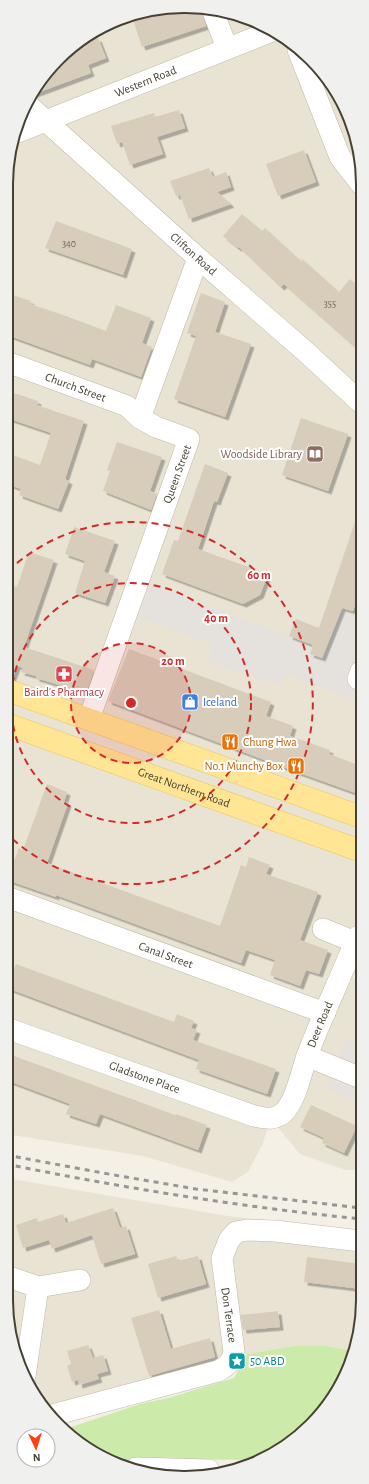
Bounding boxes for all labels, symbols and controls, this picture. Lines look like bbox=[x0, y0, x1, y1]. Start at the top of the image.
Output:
street label: Western Road bbox=[113, 64, 178, 99]
street label: Clifton Road bbox=[168, 230, 219, 277]
house number: 340 bbox=[62, 239, 76, 249]
house number: 355 bbox=[324, 299, 336, 309]
street label: Church Street bbox=[44, 371, 108, 404]
street label: Queen Street bbox=[161, 443, 194, 505]
library icon: Woodside Library bbox=[305, 444, 325, 464]
place label: Woodside Library bbox=[220, 448, 302, 461]
text: 60 m bbox=[247, 569, 271, 581]
text: 40 m bbox=[204, 612, 228, 624]
text: 20 m bbox=[161, 655, 185, 667]
pharmacy icon: Baird's Pharmacy bbox=[54, 664, 74, 684]
place label: Baird's Pharmacy bbox=[24, 686, 104, 699]
shop icon: Iceland bbox=[180, 692, 200, 712]
centre of rings bbox=[124, 696, 138, 710]
place label: Iceland bbox=[203, 696, 237, 708]
restaurant icon: Chung Hwa bbox=[220, 732, 240, 752]
place label: Chung Hwa bbox=[243, 736, 297, 748]
restaurant icon: No.1 Munchy Box bbox=[286, 756, 306, 776]
place label: No.1 Munchy Box bbox=[204, 760, 283, 773]
street label: Great Northern Road bbox=[136, 765, 232, 810]
street label: Canal Street bbox=[137, 940, 195, 970]
street label: Deer Road bbox=[305, 1000, 335, 1049]
street label: Gladstone Place bbox=[107, 1059, 182, 1095]
street label: Don Terrace bbox=[219, 1287, 239, 1343]
place icon: 50 ABD bbox=[227, 1351, 247, 1371]
place label: 50 ABD bbox=[250, 1355, 285, 1367]
north arrow bbox=[16, 1428, 56, 1468]
text: N bbox=[32, 1452, 41, 1463]

